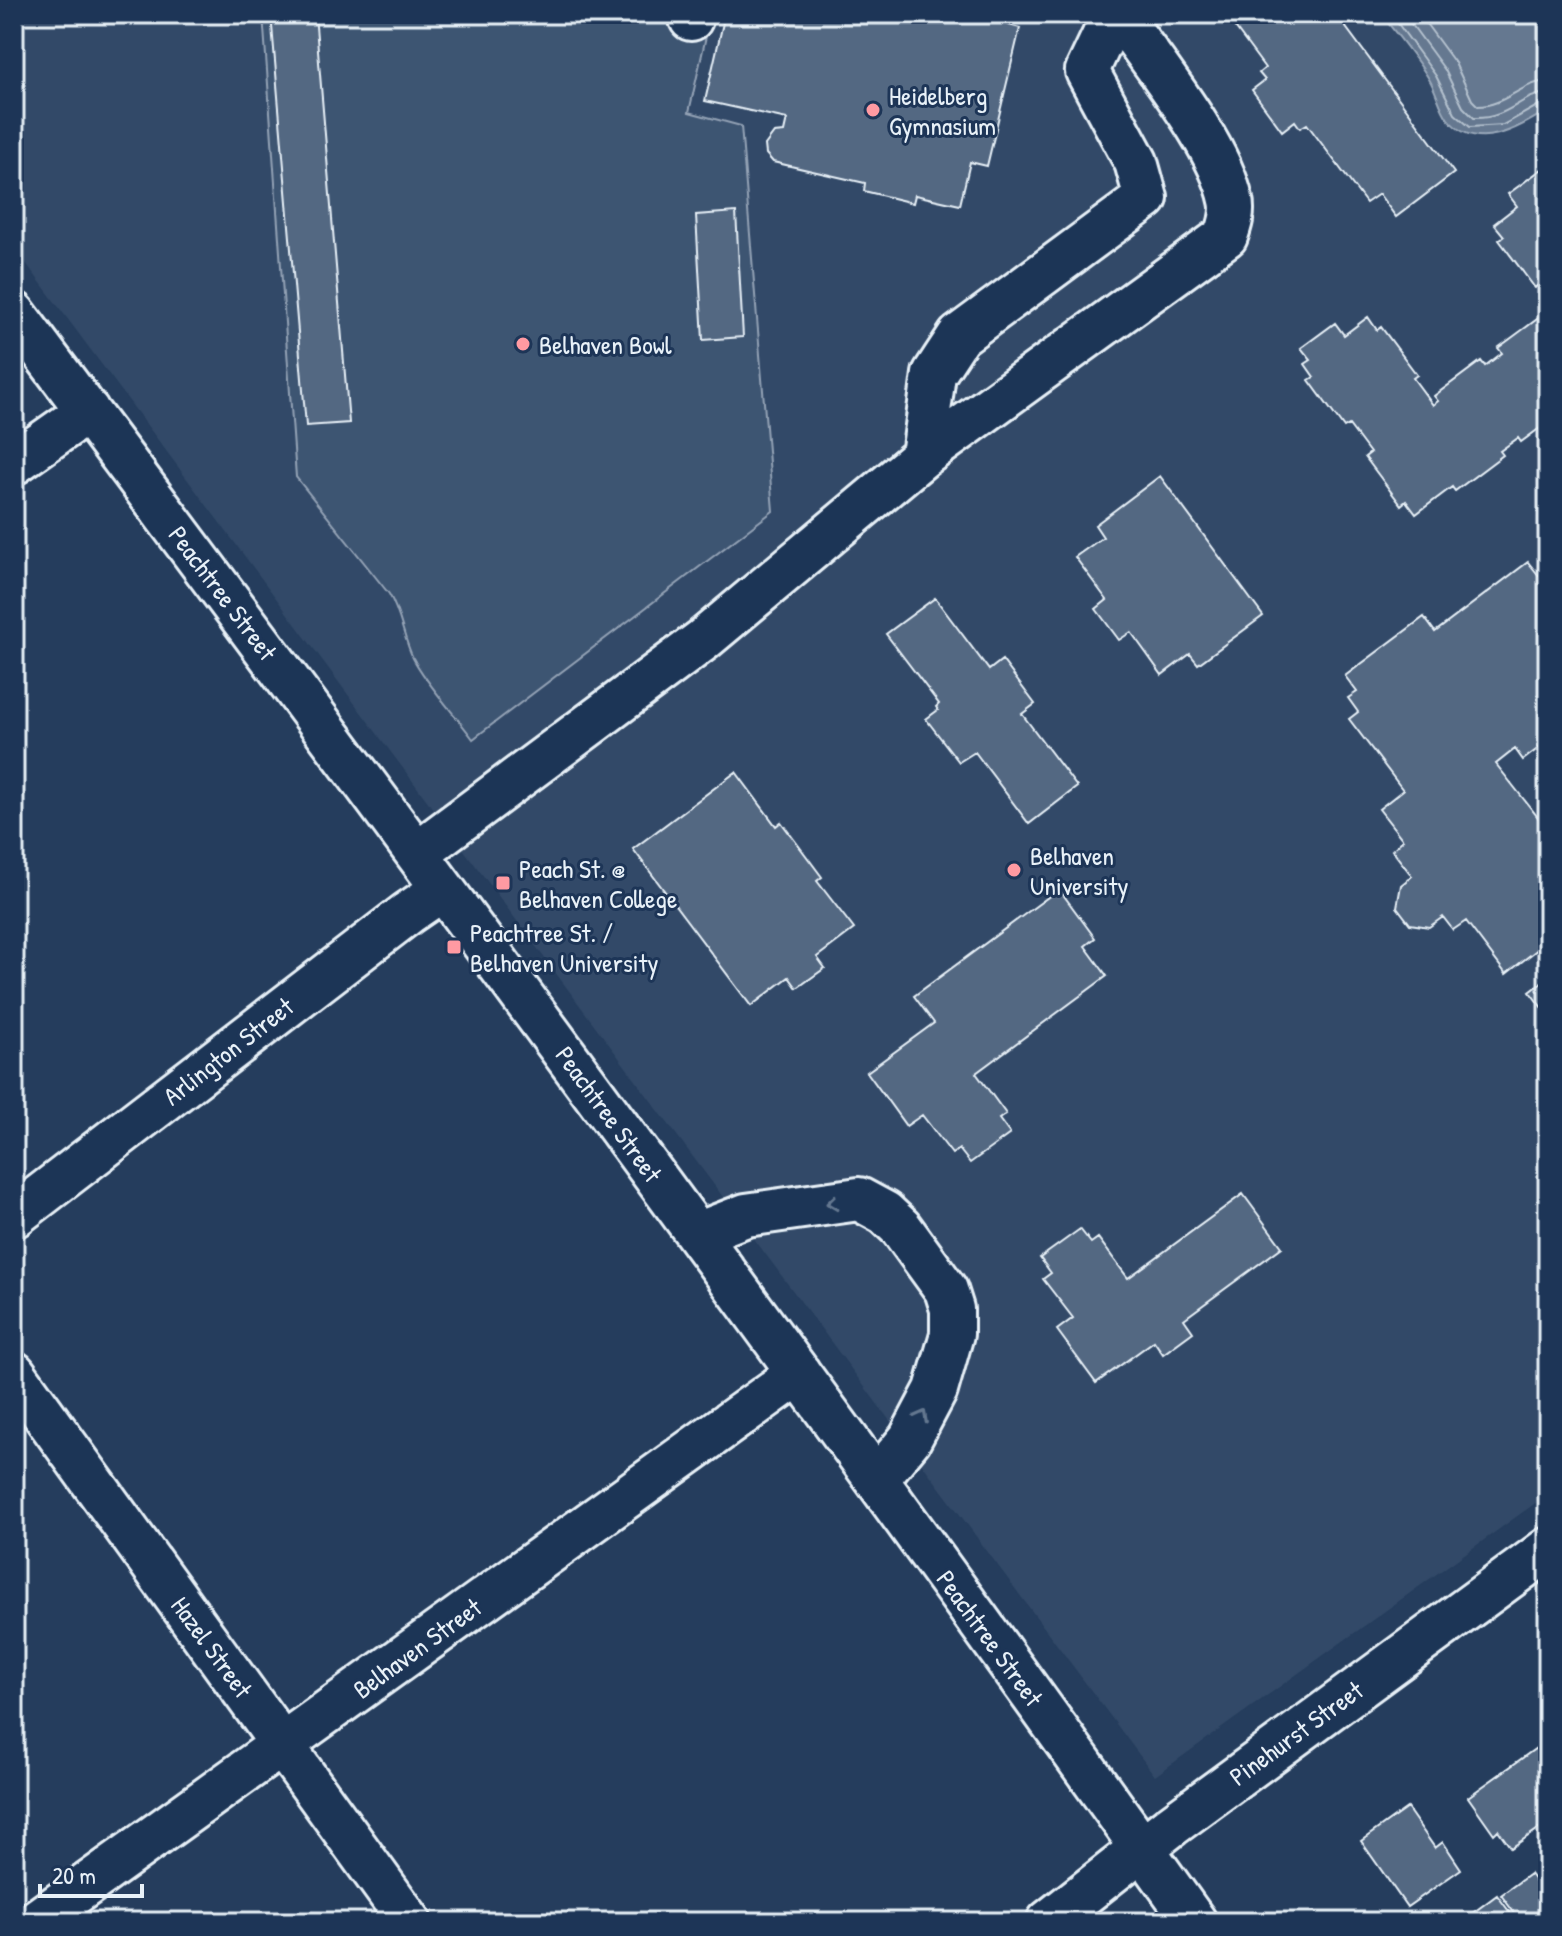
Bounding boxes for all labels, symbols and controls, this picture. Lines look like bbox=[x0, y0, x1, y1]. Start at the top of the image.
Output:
place label: Heidelberg Gymnasium bbox=[889, 78, 996, 143]
marker: Heidelberg Gymnasium bbox=[864, 101, 882, 119]
place label: Belhaven Bowl bbox=[539, 327, 672, 362]
marker: Belhaven Bowl bbox=[514, 335, 532, 353]
street label: Peachtree Street bbox=[161, 518, 286, 668]
place label: Belhaven University bbox=[1030, 838, 1128, 903]
place label: Peach St. @ Belhaven College bbox=[519, 851, 677, 916]
marker: Belhaven University bbox=[1005, 861, 1023, 879]
marker: Peach St. @ Belhaven College bbox=[494, 874, 512, 892]
place label: Peachtree St. / Belhaven University bbox=[470, 915, 658, 980]
marker: Peachtree St. / Belhaven University bbox=[445, 938, 463, 956]
street label: Arlington Street bbox=[156, 988, 301, 1113]
street label: Peachtree Street bbox=[548, 1039, 671, 1190]
one-way arrow bbox=[825, 1194, 838, 1211]
one-way arrow bbox=[913, 1410, 928, 1425]
street label: Peachtree Street bbox=[929, 1563, 1052, 1714]
street label: Hazel Street bbox=[163, 1589, 261, 1706]
street label: Belhaven Street bbox=[346, 1589, 489, 1706]
street label: Pinehurst Street bbox=[1222, 1672, 1371, 1793]
scale bar bbox=[40, 1848, 142, 1898]
text: 20 m bbox=[52, 1859, 96, 1891]

